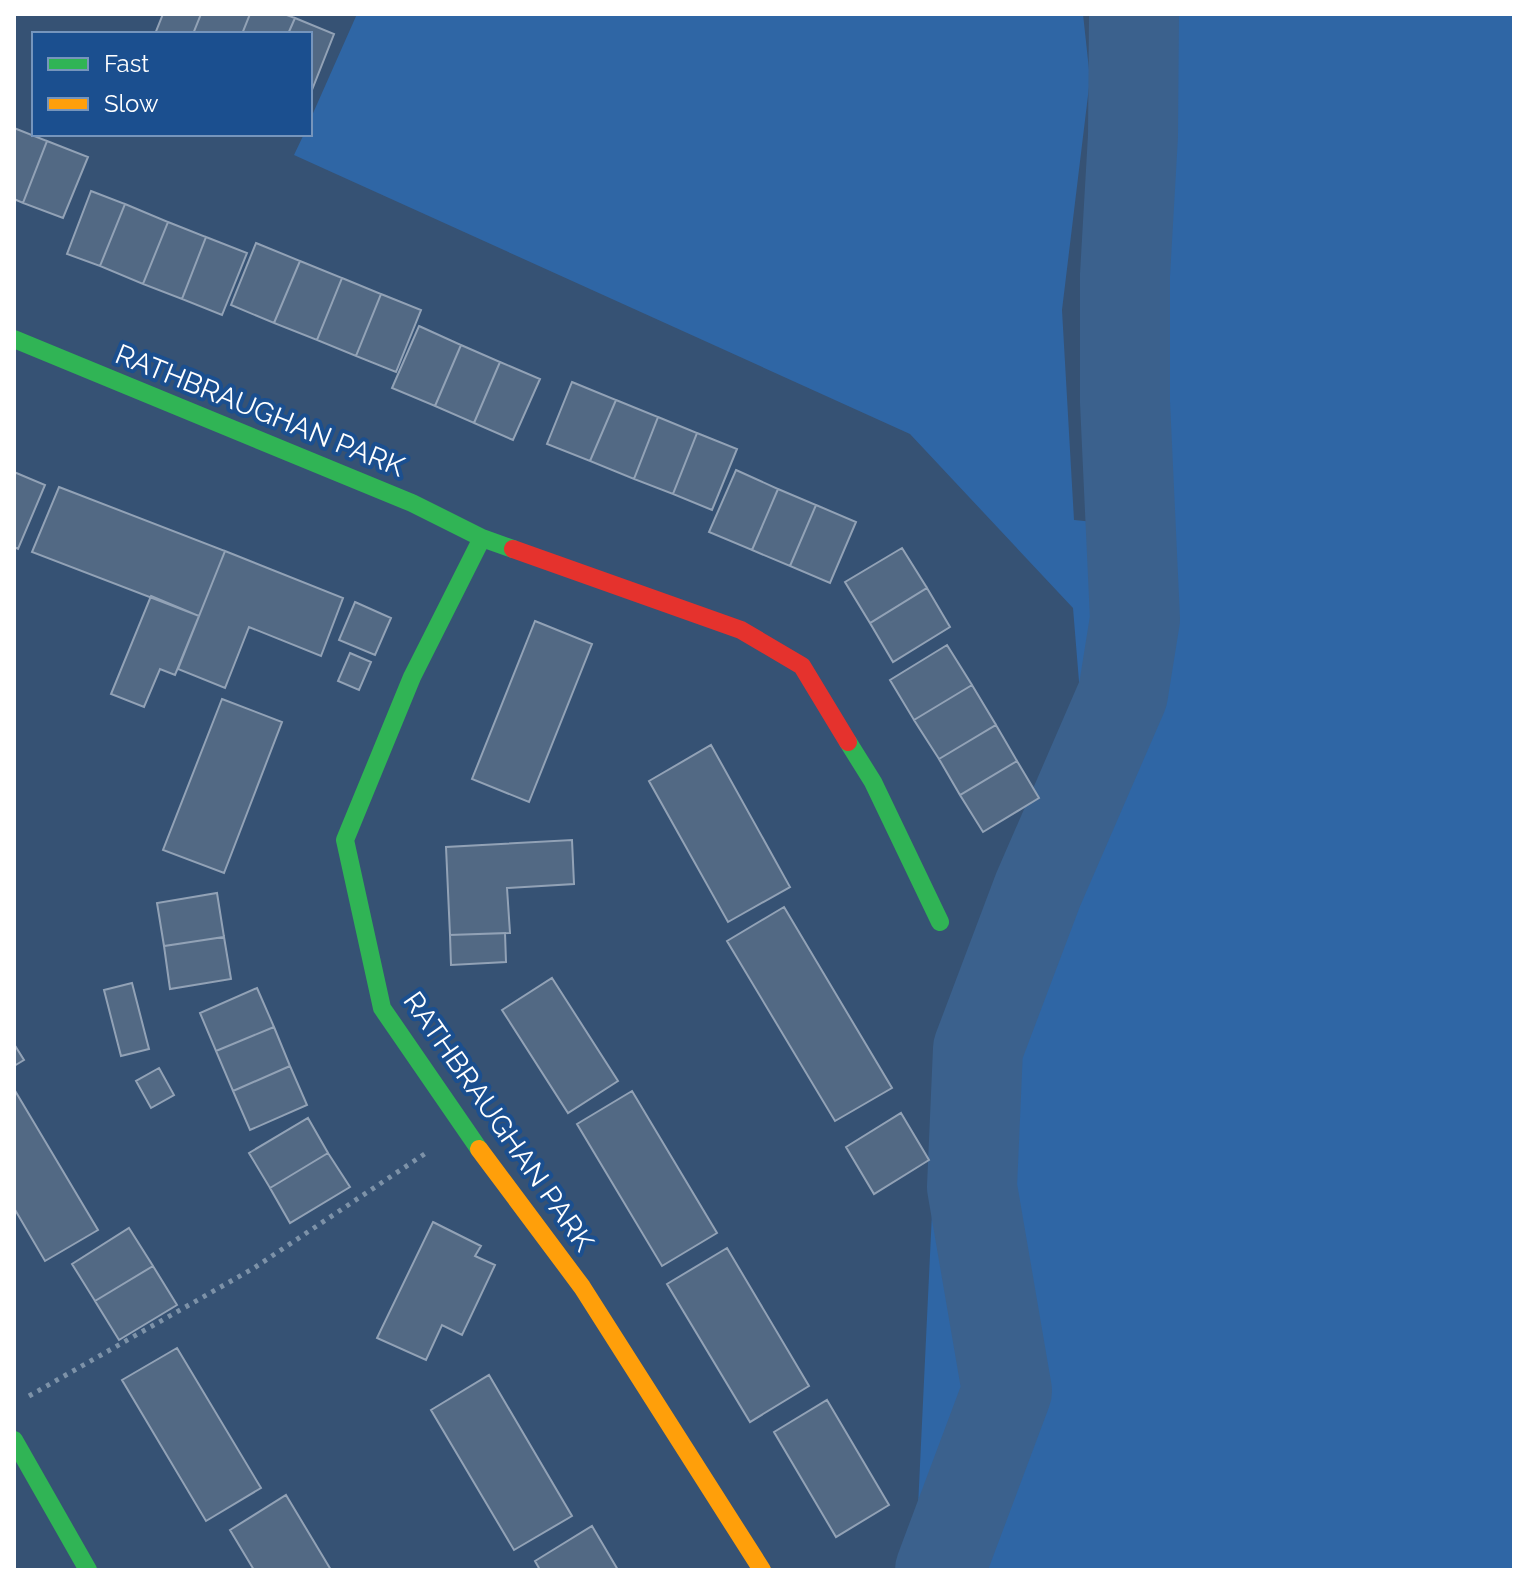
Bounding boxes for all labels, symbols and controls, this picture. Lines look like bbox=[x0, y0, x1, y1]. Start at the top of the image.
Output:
legend bbox=[32, 32, 312, 136]
text: Fast bbox=[104, 49, 149, 78]
text: Slow bbox=[104, 89, 159, 118]
street label: RATHBRAUGHAN PARK bbox=[111, 337, 409, 484]
street label: RATHBRAUGHAN PARK bbox=[397, 985, 601, 1257]

